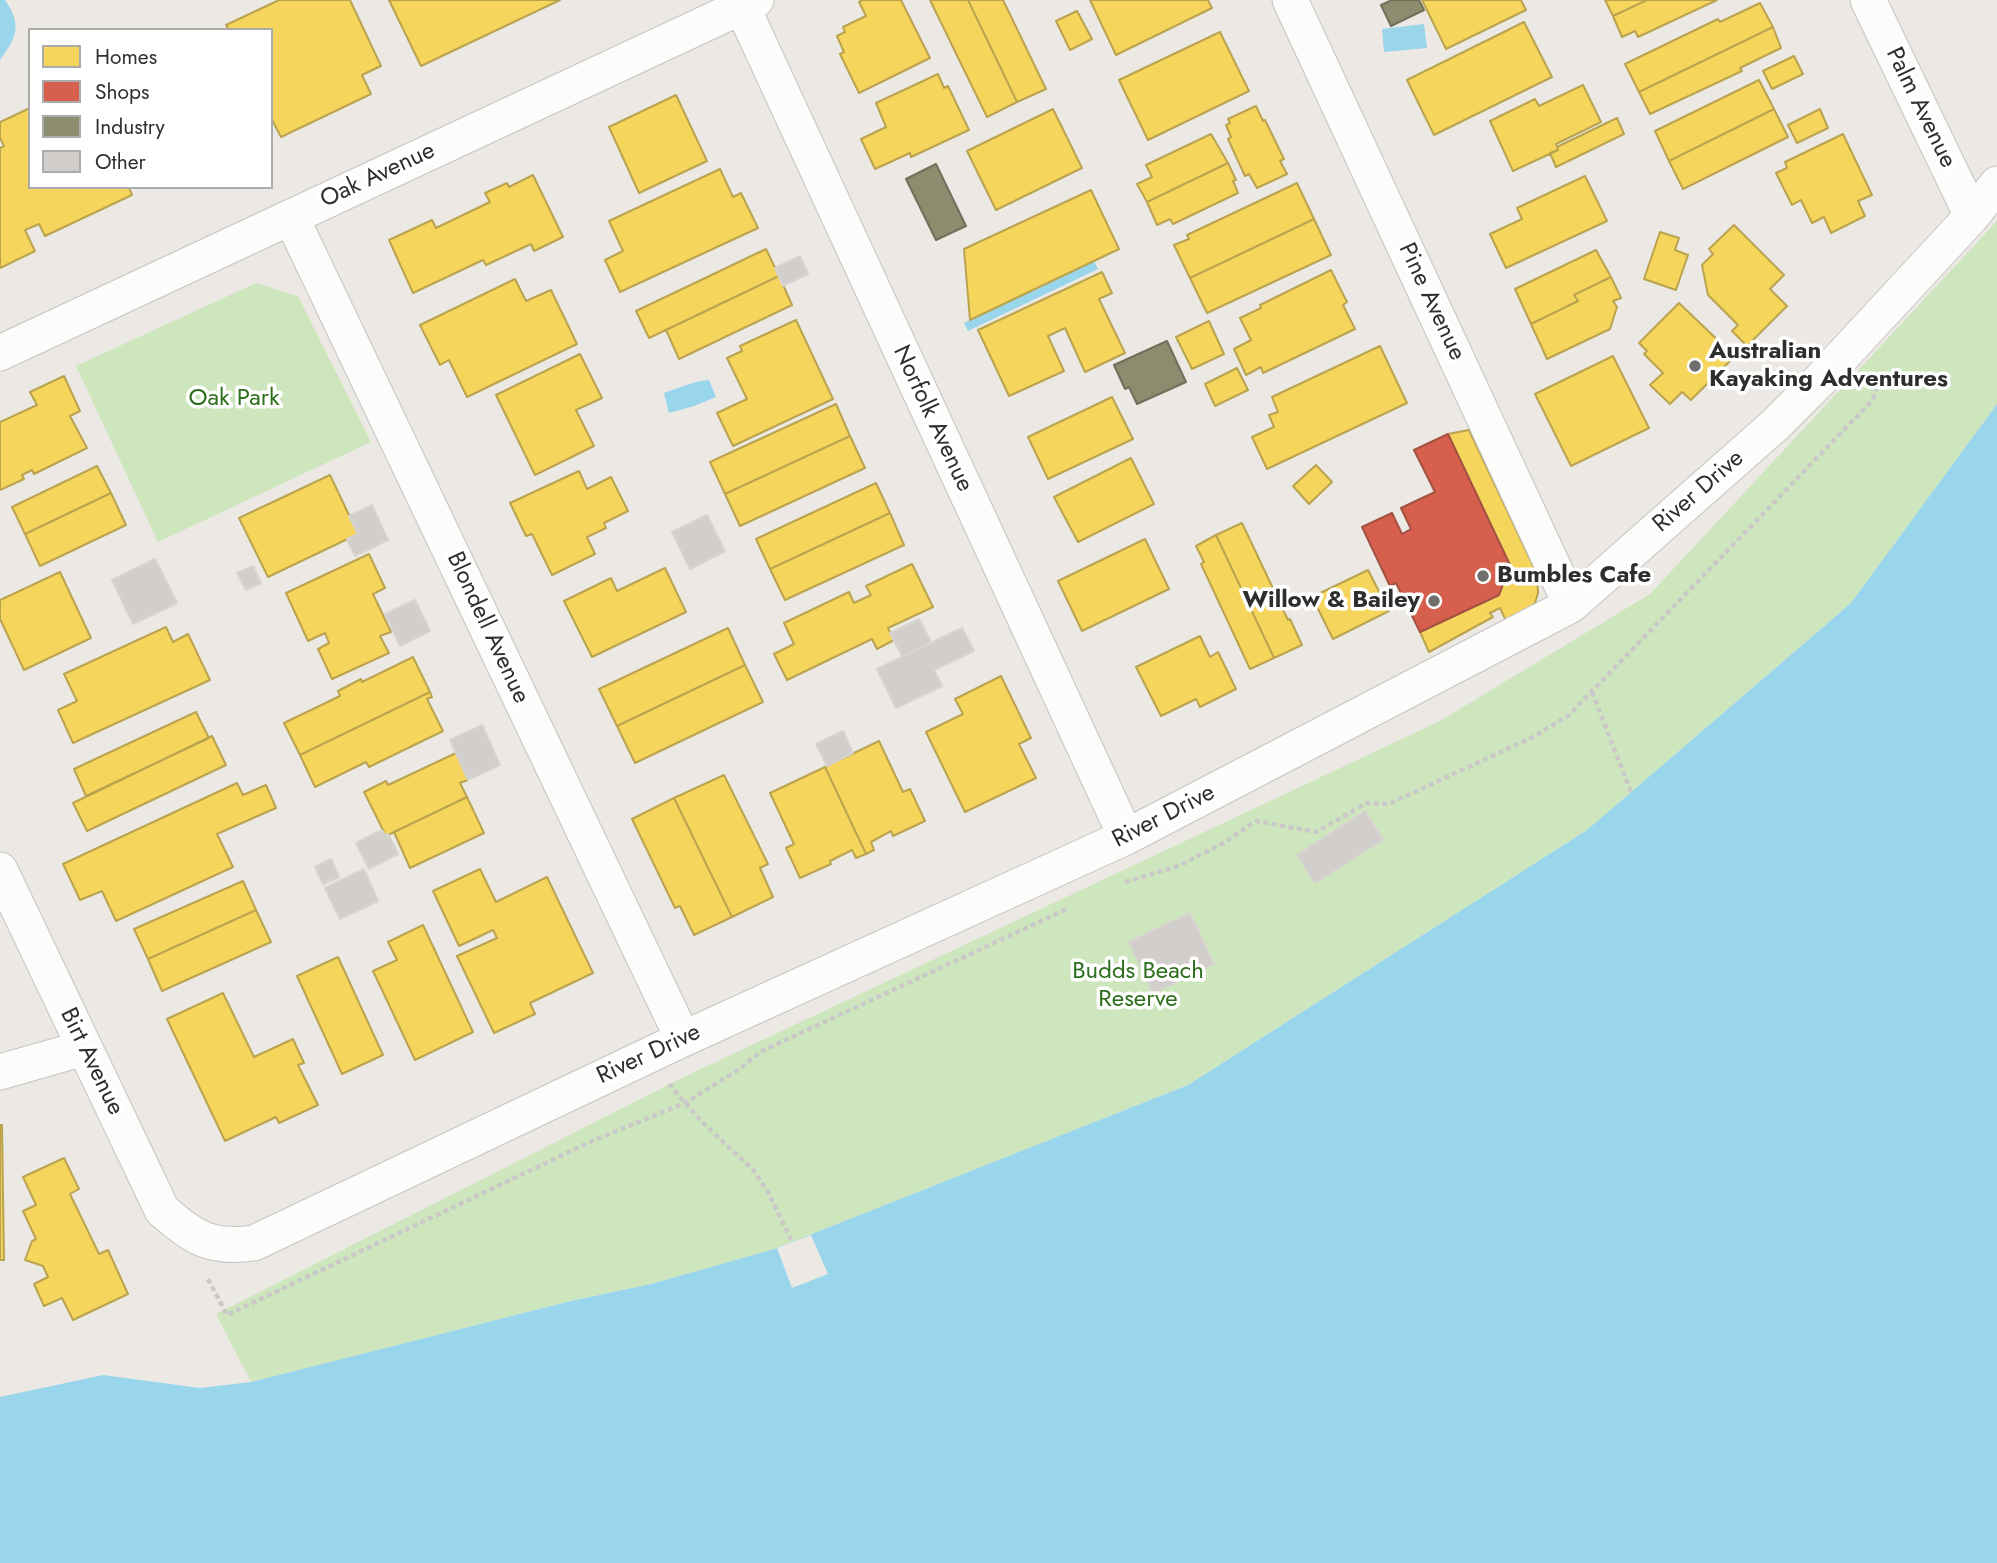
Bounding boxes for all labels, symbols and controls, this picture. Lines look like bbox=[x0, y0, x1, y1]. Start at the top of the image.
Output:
legend bbox=[28, 28, 273, 189]
text: Homes bbox=[95, 42, 157, 72]
street label: Palm Avenue bbox=[1879, 43, 1961, 173]
text: Shops bbox=[95, 77, 149, 107]
text: Industry bbox=[95, 112, 165, 142]
street label: Oak Avenue bbox=[316, 137, 440, 215]
text: Other bbox=[95, 147, 146, 177]
street label: Pine Avenue bbox=[1391, 239, 1471, 365]
place label: Australian Kayaking Adventures bbox=[1709, 338, 1948, 394]
street label: Norfolk Avenue bbox=[886, 341, 978, 497]
marker: Australian Kayaking Adventures bbox=[1687, 358, 1703, 374]
park label: Oak Park bbox=[188, 385, 280, 413]
street label: River Drive bbox=[1648, 445, 1750, 539]
street label: Blondell Avenue bbox=[439, 548, 535, 708]
place label: Bumbles Cafe bbox=[1497, 562, 1651, 590]
marker: Bumbles Cafe bbox=[1475, 568, 1491, 584]
place label: Willow & Bailey bbox=[1242, 587, 1420, 615]
marker: Willow & Bailey bbox=[1426, 593, 1442, 609]
street label: River Drive bbox=[1108, 779, 1220, 855]
park label: Budds Beach Reserve bbox=[1072, 958, 1204, 1014]
street label: Birt Avenue bbox=[53, 1004, 129, 1120]
street label: River Drive bbox=[593, 1018, 705, 1092]

